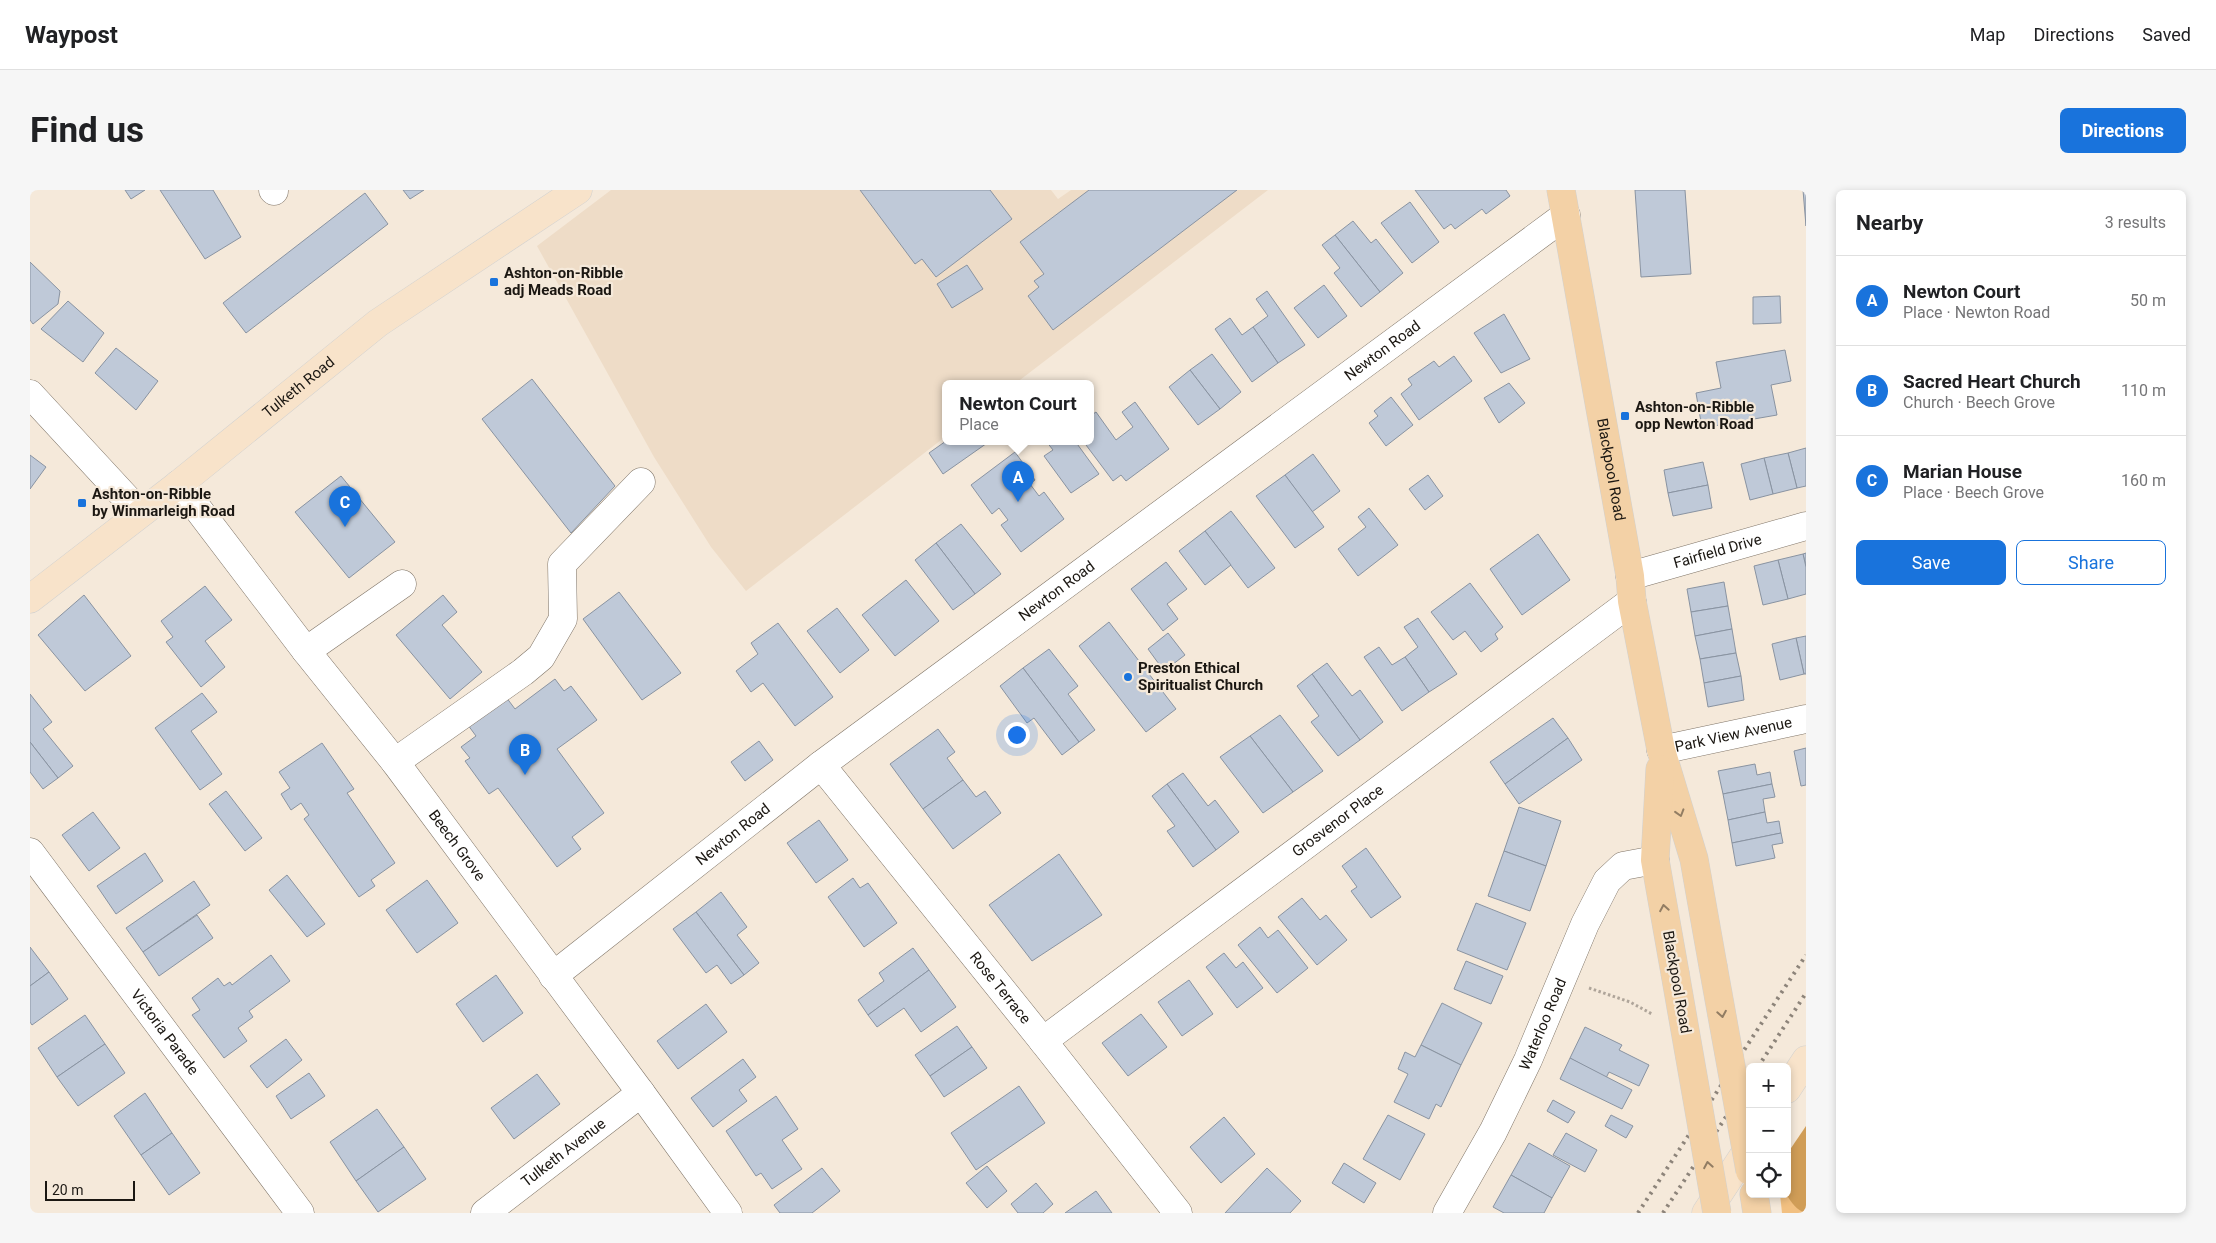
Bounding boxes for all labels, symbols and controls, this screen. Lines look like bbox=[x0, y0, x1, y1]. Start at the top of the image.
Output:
text: Waypost bbox=[25, 21, 118, 49]
text: Map bbox=[1970, 24, 2005, 45]
text: Directions bbox=[2033, 24, 2114, 45]
text: Saved bbox=[2142, 24, 2191, 45]
button: Directions bbox=[2060, 108, 2186, 153]
text: Find us bbox=[30, 110, 144, 151]
text: Nearby bbox=[1856, 211, 1923, 235]
text: 3 results bbox=[2105, 213, 2166, 232]
place label: Ashton-on-Ribble adj Meads Road bbox=[504, 264, 623, 299]
marker: Ashton-on-Ribble adj Meads Road bbox=[488, 276, 500, 288]
text: Newton Court bbox=[1903, 280, 2021, 303]
text: A bbox=[1867, 291, 1877, 310]
text: 50 m bbox=[2130, 291, 2166, 310]
text: Place · Newton Road bbox=[1903, 303, 2050, 322]
street label: Newton Road bbox=[1341, 317, 1424, 384]
street label: Tulketh Road bbox=[259, 353, 338, 422]
text: Sacred Heart Church bbox=[1903, 370, 2081, 393]
popup bbox=[942, 380, 1094, 445]
text: B bbox=[1867, 381, 1877, 400]
text: 110 m bbox=[2121, 381, 2166, 400]
text: Newton Court bbox=[959, 392, 1077, 415]
text: Church · Beech Grove bbox=[1903, 393, 2055, 412]
place label: Ashton-on-Ribble opp Newton Road bbox=[1635, 398, 1754, 433]
marker: Ashton-on-Ribble opp Newton Road bbox=[1619, 410, 1631, 422]
text: Place bbox=[959, 415, 999, 434]
street label: Blackpool Road bbox=[1593, 417, 1629, 522]
text: Marian House bbox=[1903, 460, 2022, 483]
pin: A bbox=[1002, 461, 1034, 502]
text: C bbox=[1867, 471, 1877, 490]
text: 160 m bbox=[2121, 471, 2166, 490]
text: Place · Beech Grove bbox=[1903, 483, 2044, 502]
place label: Ashton-on-Ribble by Winmarleigh Road bbox=[92, 485, 235, 520]
pin: C bbox=[329, 486, 361, 527]
marker: Ashton-on-Ribble by Winmarleigh Road bbox=[76, 497, 88, 509]
street label: Fairfield Drive bbox=[1671, 530, 1764, 572]
button: Save bbox=[1856, 540, 2006, 585]
button: Share bbox=[2016, 540, 2166, 585]
street label: Newton Road bbox=[1015, 557, 1098, 625]
place label: Preston Ethical Spiritualist Church bbox=[1138, 659, 1263, 694]
marker: Preston Ethical Spiritualist Church bbox=[1122, 671, 1134, 683]
street label: Park View Avenue bbox=[1673, 713, 1794, 756]
your location bbox=[1004, 722, 1030, 748]
pin: B bbox=[509, 734, 541, 775]
street label: Grosvenor Place bbox=[1289, 781, 1387, 861]
street label: Newton Road bbox=[692, 800, 774, 869]
street label: Beech Grove bbox=[425, 806, 489, 884]
one-way arrow bbox=[1675, 809, 1685, 817]
one-way arrow bbox=[1659, 904, 1669, 912]
street label: Blackpool Road bbox=[1659, 929, 1695, 1035]
street label: Rose Terrace bbox=[966, 948, 1035, 1027]
street label: Waterloo Road bbox=[1515, 975, 1570, 1073]
street label: Victoria Parade bbox=[127, 986, 203, 1078]
one-way arrow bbox=[1716, 1009, 1726, 1018]
map controls bbox=[1746, 1063, 1791, 1198]
button: + bbox=[1746, 1063, 1791, 1108]
button: − bbox=[1746, 1108, 1791, 1153]
street label: Tulketh Avenue bbox=[518, 1114, 609, 1191]
button: locate bbox=[1746, 1153, 1791, 1198]
one-way arrow bbox=[1704, 1161, 1714, 1169]
scale bar bbox=[45, 1178, 135, 1201]
text: 20 m bbox=[52, 1182, 84, 1198]

